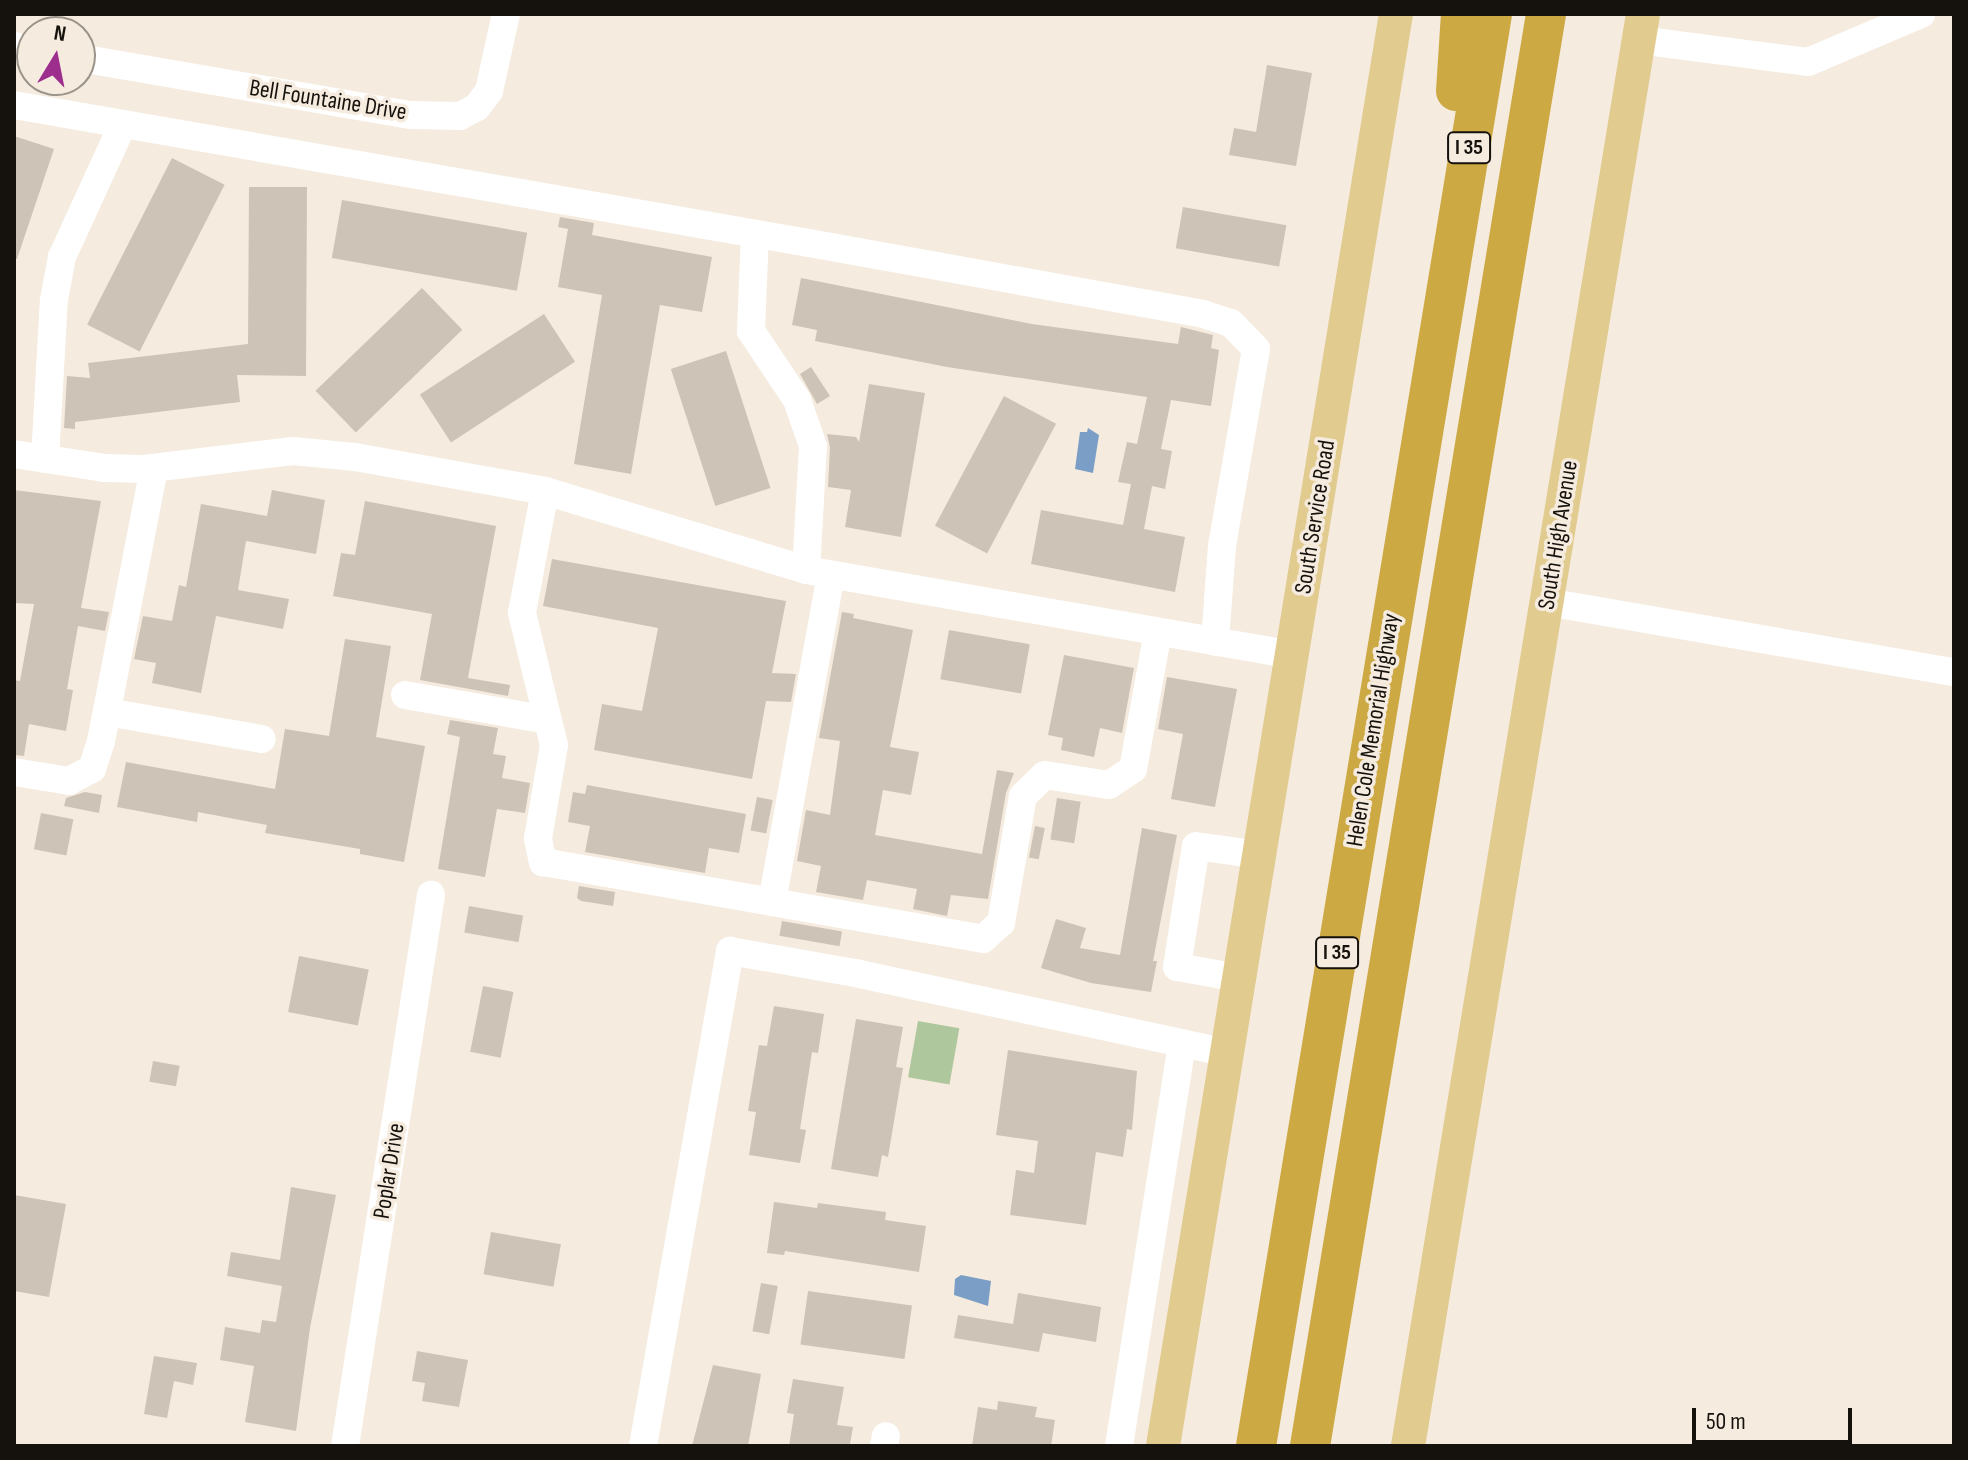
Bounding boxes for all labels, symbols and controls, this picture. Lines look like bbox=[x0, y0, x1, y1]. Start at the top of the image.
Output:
north arrow bbox=[16, 16, 96, 96]
text: N bbox=[52, 20, 68, 48]
street label: Bell Fountaine Drive bbox=[247, 73, 409, 127]
road number: I 35 bbox=[1447, 130, 1491, 166]
street label: South Service Road bbox=[1289, 438, 1341, 596]
street label: South High Avenue bbox=[1532, 458, 1584, 612]
street label: Helen Cole Memorial Highway bbox=[1340, 611, 1406, 849]
road number: I 35 bbox=[1315, 935, 1359, 971]
street label: Poplar Drive bbox=[367, 1121, 411, 1221]
scale bar bbox=[1696, 1392, 1856, 1442]
text: 50 m bbox=[1706, 1407, 1746, 1436]

